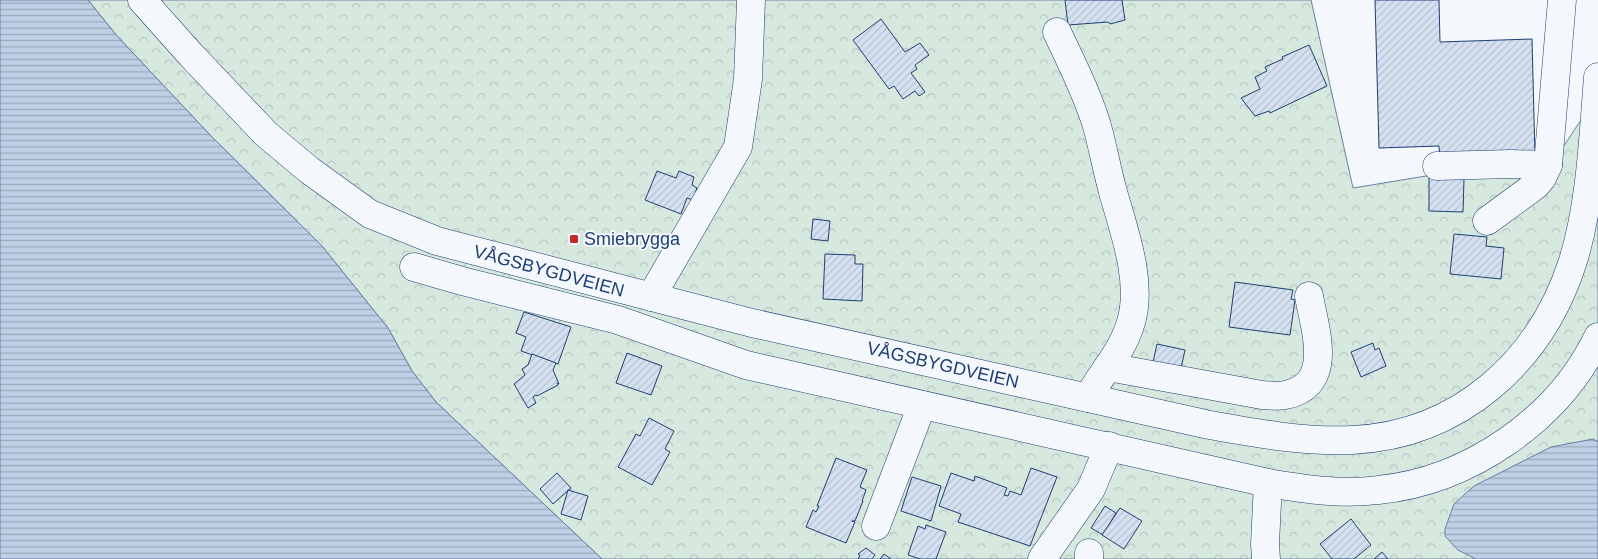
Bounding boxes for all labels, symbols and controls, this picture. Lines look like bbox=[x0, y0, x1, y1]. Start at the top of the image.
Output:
place label: Smiebrygga bbox=[584, 229, 681, 249]
marker: Smiebrygga bbox=[568, 233, 580, 245]
street label: VÅGSBYGDVEIEN bbox=[472, 241, 626, 301]
street label: VÅGSBYGDVEIEN bbox=[865, 338, 1021, 392]

